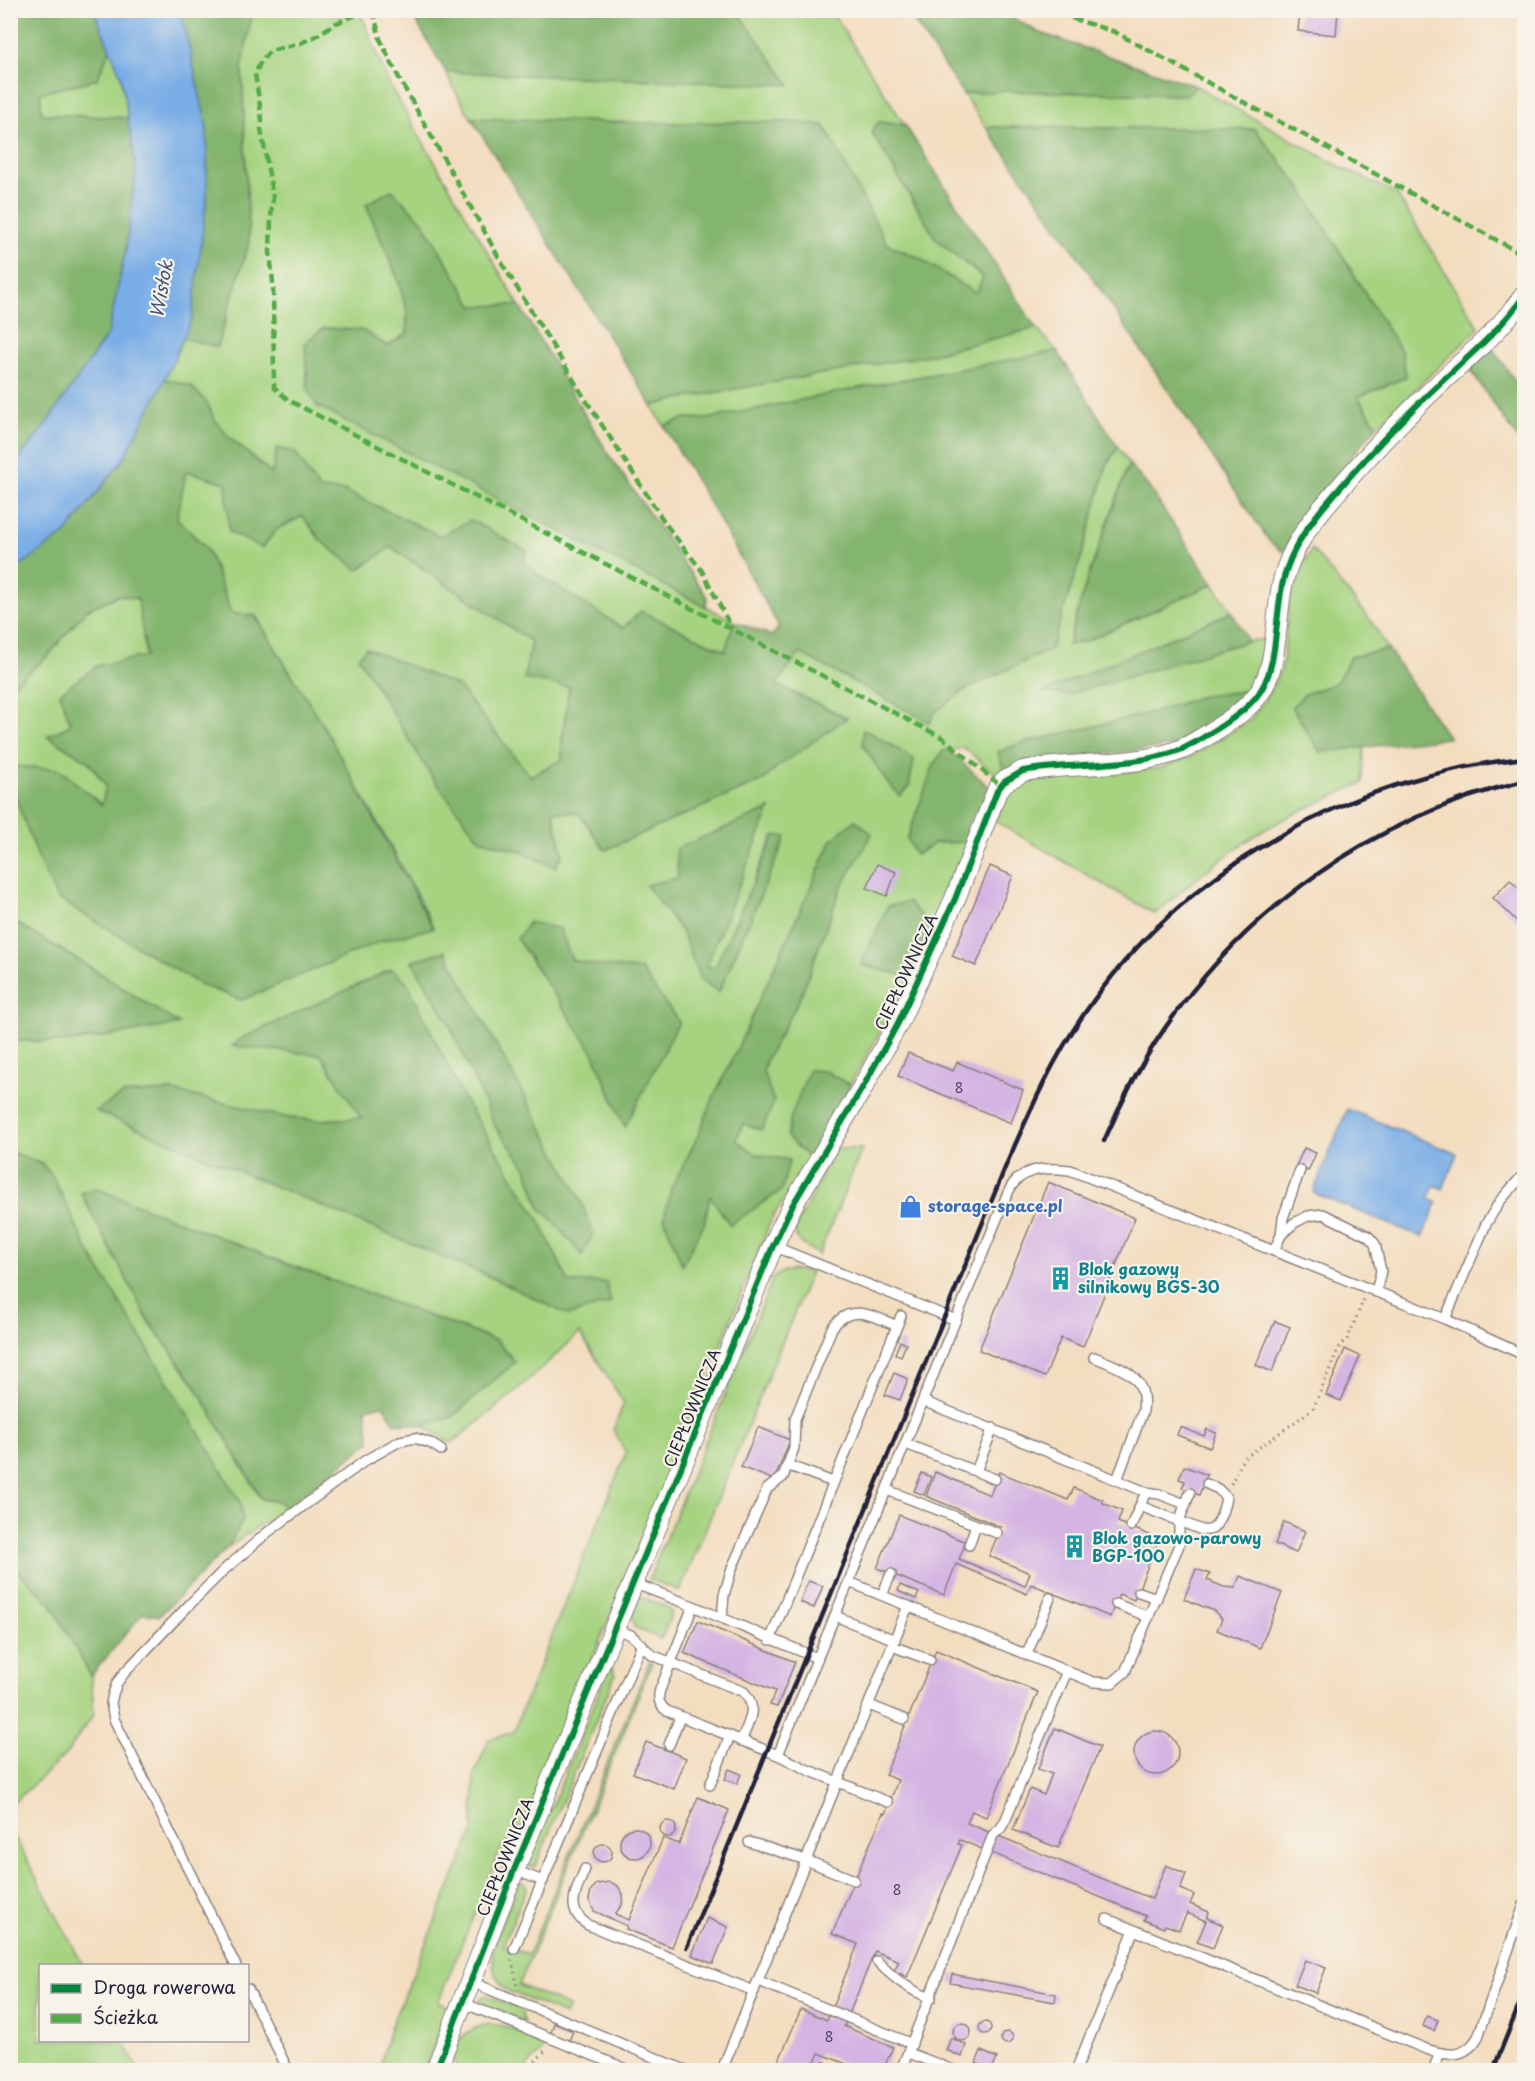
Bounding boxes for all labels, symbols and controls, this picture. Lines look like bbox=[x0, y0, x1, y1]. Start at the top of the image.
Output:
water label: Wisłok bbox=[142, 257, 179, 320]
street label: CIEPŁOWNICZA bbox=[868, 909, 943, 1034]
house number: 8 bbox=[955, 1077, 963, 1098]
shop icon: storage-space.pl bbox=[897, 1193, 923, 1219]
place label: storage-space.pl bbox=[928, 1193, 1062, 1217]
place label: Blok gazowy silnikowy BGS-30 bbox=[1078, 1256, 1220, 1298]
building icon: Blok gazowy silnikowy BGS-30 bbox=[1047, 1265, 1073, 1291]
street label: CIEPŁOWNICZA bbox=[656, 1344, 726, 1471]
place label: Blok gazowo-parowy BGP-100 bbox=[1092, 1525, 1261, 1567]
building icon: Blok gazowo-parowy BGP-100 bbox=[1061, 1534, 1087, 1560]
street label: CIEPŁOWNICZA bbox=[469, 1793, 539, 1920]
house number: 8 bbox=[893, 1879, 901, 1900]
legend bbox=[39, 1964, 249, 2042]
text: Droga rowerowa bbox=[93, 1973, 236, 2000]
text: Ścieżka bbox=[93, 2003, 159, 2030]
house number: 8 bbox=[825, 2026, 833, 2047]

